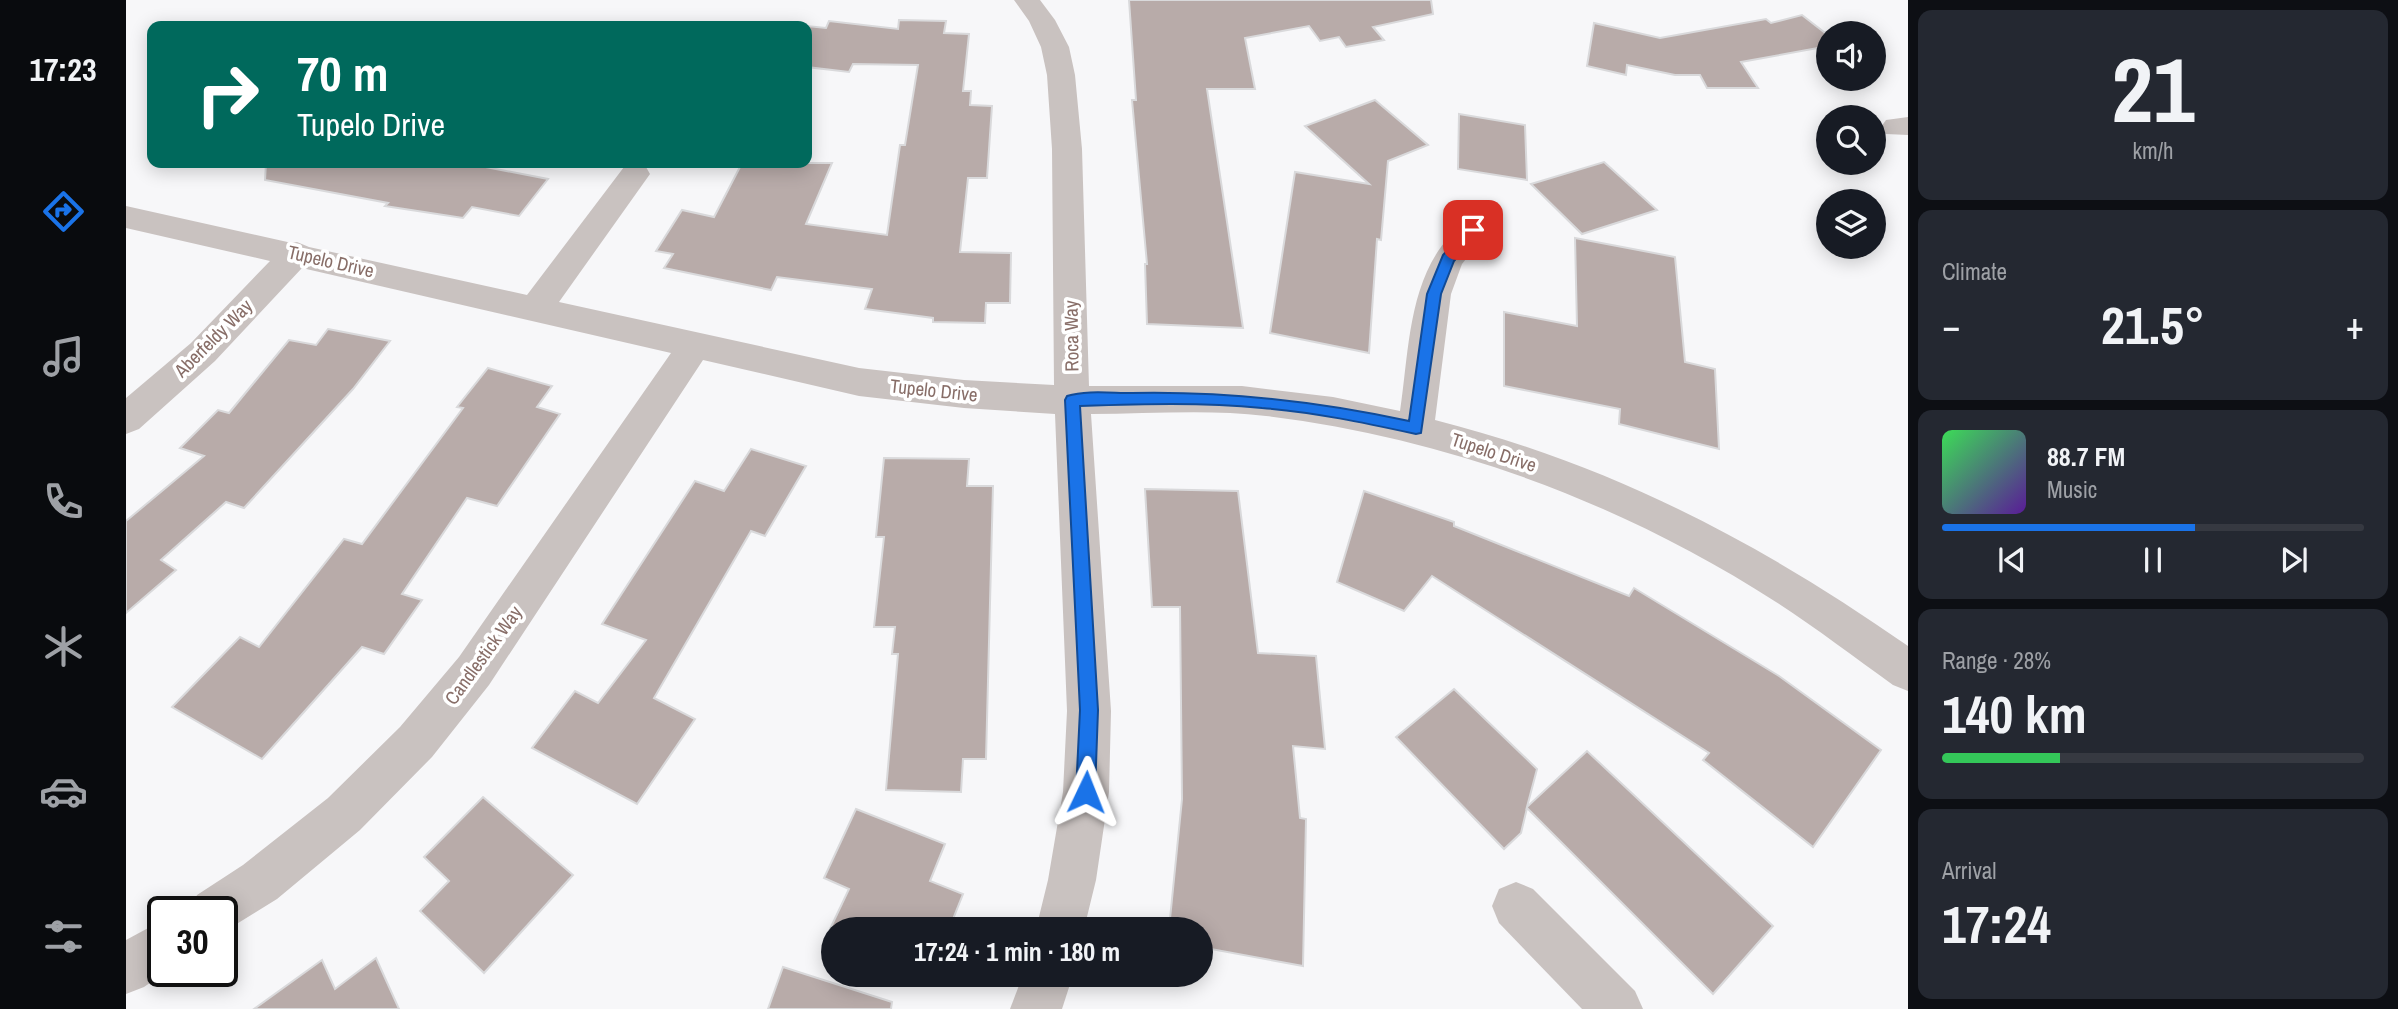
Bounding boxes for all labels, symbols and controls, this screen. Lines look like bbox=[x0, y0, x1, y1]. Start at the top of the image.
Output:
map controls bbox=[1816, 21, 1886, 259]
button: sound bbox=[1816, 21, 1886, 91]
text: 21 bbox=[2112, 28, 2195, 150]
text: 70 m bbox=[297, 40, 389, 106]
text: 17:23 bbox=[29, 48, 97, 91]
icon: right bbox=[182, 49, 273, 140]
text: Tupelo Drive bbox=[297, 103, 445, 146]
button: search bbox=[1816, 105, 1886, 175]
text: km/h bbox=[2133, 135, 2173, 166]
icon: directions bbox=[39, 187, 88, 236]
button: layers bbox=[1816, 189, 1886, 259]
pin bbox=[1443, 200, 1503, 260]
icon: arrive bbox=[1454, 211, 1492, 249]
street label: Tupelo Drive bbox=[285, 238, 377, 284]
text: Climate bbox=[1942, 256, 2007, 287]
text: 21.5° bbox=[2101, 290, 2205, 360]
street label: Aberfeldy Way bbox=[167, 293, 258, 384]
street label: Roca Way bbox=[1057, 300, 1085, 372]
text: − bbox=[1942, 300, 1960, 351]
text: + bbox=[2346, 300, 2364, 351]
icon: music bbox=[39, 332, 88, 381]
street label: Tupelo Drive bbox=[889, 372, 979, 408]
street label: Tupelo Drive bbox=[1448, 426, 1540, 478]
text: 88.7 FM bbox=[2047, 439, 2125, 474]
text: Music bbox=[2047, 474, 2097, 505]
icon: phone bbox=[39, 477, 88, 526]
icon: previous bbox=[1993, 541, 2031, 579]
icon: pause bbox=[2134, 541, 2172, 579]
icon: next bbox=[2275, 541, 2313, 579]
street label: Candlestick Way bbox=[438, 600, 528, 710]
icon: climate bbox=[39, 622, 88, 671]
text: Range · 28% bbox=[1942, 645, 2051, 676]
text: 140 km bbox=[1942, 679, 2087, 749]
position arrow bbox=[1049, 755, 1123, 829]
icon: car bbox=[39, 767, 88, 816]
text: Arrival bbox=[1942, 855, 1997, 886]
text: 17:24 bbox=[1942, 889, 2051, 959]
speed limit sign: 30 bbox=[147, 896, 238, 987]
icon: filters bbox=[39, 912, 88, 961]
text: 17:24 · 1 min · 180 m bbox=[914, 934, 1120, 969]

